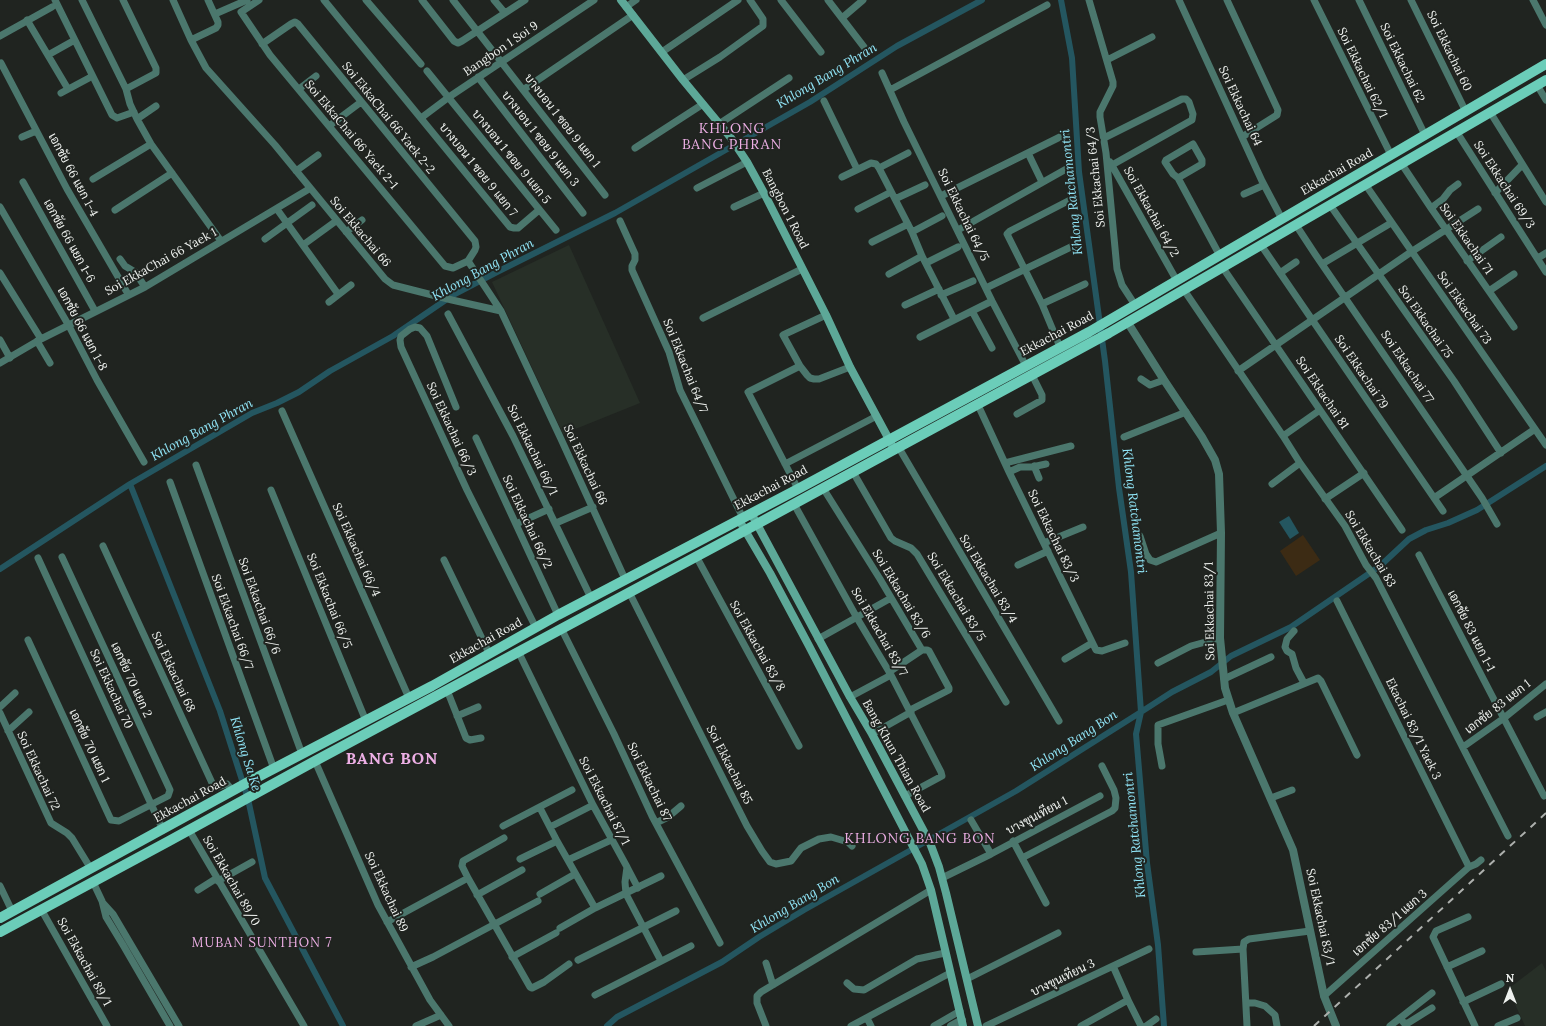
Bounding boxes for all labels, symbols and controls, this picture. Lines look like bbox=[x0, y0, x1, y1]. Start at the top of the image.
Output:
street label: Soi Ekkachai 60 bbox=[1423, 8, 1475, 94]
street label: Bangbon 1 Soi 9 bbox=[461, 19, 541, 79]
street label: Soi Ekkachai 62 bbox=[1377, 21, 1427, 105]
street label: Soi Ekkachai 62/1 bbox=[1334, 25, 1390, 121]
water label: Khlong Bang Phran bbox=[774, 40, 880, 112]
street label: Soi EkkaChai 66 Yaek 2-2 bbox=[338, 59, 438, 177]
street label: Soi Ekkachai 64 bbox=[1215, 64, 1265, 148]
street label: บางบอน 1 ซอย 9 แยก 1 bbox=[521, 71, 603, 171]
street label: Soi EkkaChai 66 Yaek 2-1 bbox=[301, 78, 401, 192]
street label: บางบอน 1 ซอย 9 แยก 3 bbox=[498, 88, 582, 190]
street label: บางบอน 1 ซอย 9 แยก 5 bbox=[469, 107, 553, 207]
street label: บางบอน 1 ซอย 9 แยก 7 bbox=[436, 120, 520, 220]
district label: KHLONG BANG PHRAN bbox=[682, 121, 782, 154]
street label: Soi Ekkachai 64/3 bbox=[1084, 126, 1108, 228]
water label: Khlong Ratchamontri bbox=[1058, 128, 1086, 256]
street label: เอกชัย 66 แยก 1-4 bbox=[45, 131, 101, 219]
street label: Soi Ekkachai 69/3 bbox=[1470, 139, 1538, 231]
street label: Ekkachai Road bbox=[1298, 146, 1376, 198]
street label: Soi Ekkachai 64/2 bbox=[1120, 164, 1182, 260]
street label: Soi Ekkachai 64/5 bbox=[934, 166, 992, 264]
street label: Bangbon 1 Road bbox=[759, 167, 811, 251]
street label: Soi Ekkachai 66 bbox=[327, 194, 393, 270]
street label: เอกชัย 66 แยก 1-6 bbox=[40, 197, 98, 285]
street label: Soi Ekkachai 71 bbox=[1436, 201, 1496, 277]
street label: Soi EkkaChai 66 Yaek 1 bbox=[103, 225, 219, 299]
water label: Khlong Bang Phran bbox=[429, 236, 537, 304]
street label: Soi Ekkachai 73 bbox=[1434, 269, 1494, 347]
street label: Soi Ekkachai 75 bbox=[1395, 283, 1455, 361]
street label: เอกชัย 66 แยก 1-8 bbox=[54, 285, 110, 373]
street label: Ekkachai Road bbox=[1018, 309, 1096, 359]
street label: Soi Ekkachai 64/7 bbox=[660, 317, 710, 415]
street label: Soi Ekkachai 77 bbox=[1377, 328, 1437, 406]
street label: Soi Ekkachai 79 bbox=[1331, 332, 1391, 412]
street label: Soi Ekkachai 81 bbox=[1292, 354, 1352, 432]
street label: Soi Ekkachai 66/3 bbox=[423, 380, 479, 478]
water label: Khlong Bang Phran bbox=[148, 396, 256, 464]
street label: Soi Ekkachai 66/1 bbox=[504, 402, 560, 498]
street label: Soi Ekkachai 66 bbox=[560, 423, 610, 507]
water label: Khlong Ratchamontri bbox=[1119, 447, 1149, 575]
street label: Ekkachai Road bbox=[732, 463, 810, 513]
street label: Soi Ekkachai 66/2 bbox=[499, 473, 555, 571]
street label: Soi Ekkachai 83/3 bbox=[1024, 487, 1082, 585]
street label: Soi Ekkachai 66/4 bbox=[329, 501, 383, 599]
street label: Soi Ekkachai 83 bbox=[1342, 508, 1398, 590]
street label: Soi Ekkachai 83/4 bbox=[956, 532, 1020, 626]
street label: Soi Ekkachai 83/6 bbox=[869, 547, 933, 641]
street label: Soi Ekkachai 83/5 bbox=[924, 550, 988, 644]
street label: Soi Ekkachai 66/5 bbox=[303, 551, 355, 651]
street label: Soi Ekkachai 66/6 bbox=[235, 556, 283, 656]
street label: Soi Ekkachai 83/1 bbox=[1202, 561, 1218, 661]
street label: Soi Ekkachai 66/7 bbox=[208, 572, 256, 672]
street label: Soi Ekkachai 83/7 bbox=[848, 585, 910, 679]
street label: เอกชัย 83 แยก 1-1 bbox=[1444, 588, 1498, 674]
street label: Soi Ekkachai 83/8 bbox=[726, 598, 788, 694]
street label: Ekkachai Road bbox=[447, 615, 525, 667]
street label: Soi Ekkachai 68 bbox=[148, 630, 198, 714]
street label: เอกชัย 70 แยก 2 bbox=[107, 640, 155, 720]
street label: Soi Ekkachai 70 bbox=[86, 647, 136, 731]
street label: Ekachai 83/1 Yaek 3 bbox=[1382, 676, 1444, 782]
street label: เอกชัย 83 แยก 1 bbox=[1462, 677, 1534, 737]
street label: Bang Khun Thian Road bbox=[859, 697, 933, 815]
street label: เอกชัย 70 แยก 1 bbox=[66, 707, 112, 785]
water label: Khlong Bang Bon bbox=[1027, 707, 1121, 775]
water label: Khlong Sa Ke bbox=[226, 715, 264, 793]
street label: Soi Ekkachai 85 bbox=[703, 723, 755, 807]
street label: Soi Ekkachai 72 bbox=[13, 729, 63, 813]
street label: Soi Ekkachai 87 bbox=[624, 740, 674, 824]
district label: BANG BON bbox=[346, 749, 438, 769]
street label: Soi Ekkachai 87/1 bbox=[576, 754, 632, 848]
water label: Khlong Ratchamontri bbox=[1121, 771, 1149, 899]
street label: Ekkachai Road bbox=[151, 774, 229, 826]
street label: บางขุนเทียน 1 bbox=[1004, 794, 1070, 838]
district label: KHLONG BANG BON bbox=[844, 831, 996, 847]
street label: Soi Ekkachai 89/0 bbox=[199, 833, 263, 929]
street label: Soi Ekkachai 89 bbox=[361, 850, 411, 934]
street label: Soi Ekkachai 83/1 bbox=[1303, 867, 1337, 967]
water label: Khlong Bang Bon bbox=[748, 871, 842, 937]
street label: เอกชัย 83/1 แยก 3 bbox=[1350, 887, 1430, 959]
street label: Soi Ekkachai 89/1 bbox=[54, 915, 114, 1009]
district label: MUBAN SUNTHON 7 bbox=[192, 935, 332, 951]
street label: บางขุนเทียน 3 bbox=[1029, 956, 1097, 1000]
north arrow bbox=[1490, 970, 1530, 1010]
text: N bbox=[1506, 971, 1514, 985]

